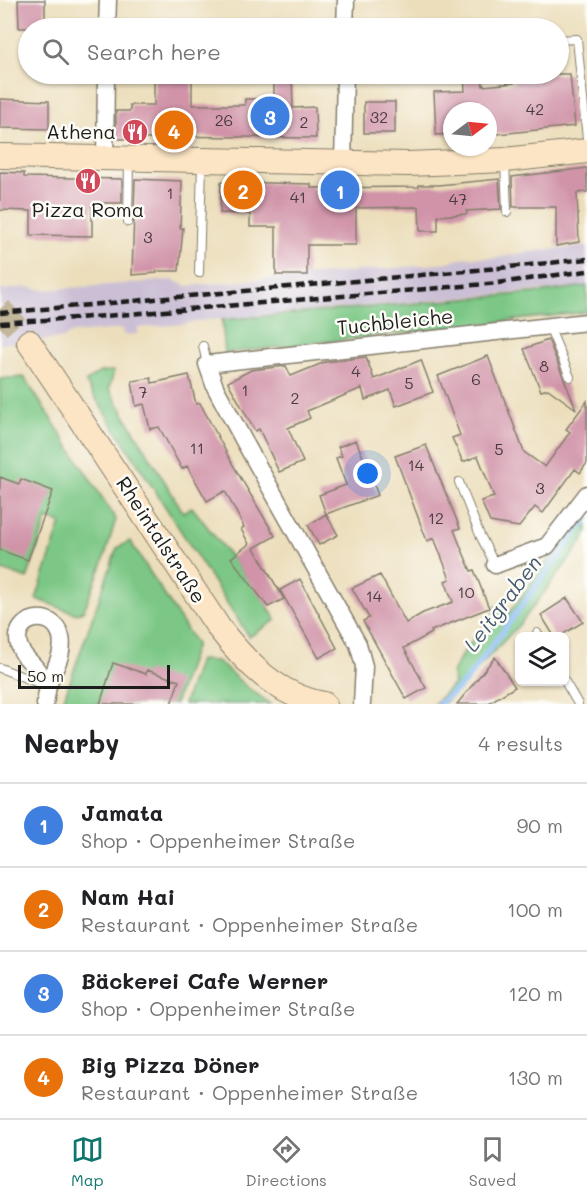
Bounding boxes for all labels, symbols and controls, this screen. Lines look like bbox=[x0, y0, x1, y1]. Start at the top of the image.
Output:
search box bbox=[18, 18, 569, 84]
icon: search bbox=[39, 35, 72, 68]
text: Search here bbox=[87, 37, 221, 66]
pin: 3 bbox=[250, 94, 290, 138]
house number: 42 bbox=[526, 98, 544, 119]
north arrow bbox=[443, 102, 497, 156]
house number: 32 bbox=[370, 106, 388, 127]
pin: 4 bbox=[154, 108, 194, 152]
house number: 26 bbox=[215, 109, 233, 130]
house number: 2 bbox=[300, 111, 308, 132]
restaurant icon: Athena bbox=[120, 117, 150, 147]
place label: Athena bbox=[46, 118, 116, 144]
restaurant icon: Pizza Roma bbox=[73, 166, 103, 196]
pin: 2 bbox=[224, 168, 262, 213]
pin: 1 bbox=[320, 168, 360, 213]
house number: 1 bbox=[166, 182, 174, 203]
house number: 41 bbox=[290, 186, 306, 207]
house number: 47 bbox=[449, 188, 467, 209]
place label: Pizza Roma bbox=[32, 196, 144, 222]
house number: 3 bbox=[143, 226, 153, 247]
street label: Tuchbleiche bbox=[335, 302, 454, 340]
house number: 8 bbox=[539, 355, 549, 376]
house number: 4 bbox=[351, 360, 361, 381]
house number: 6 bbox=[471, 368, 481, 389]
house number: 5 bbox=[404, 372, 414, 393]
house number: 1 bbox=[241, 379, 249, 400]
house number: 7 bbox=[139, 381, 148, 402]
house number: 2 bbox=[291, 387, 299, 408]
house number: 11 bbox=[190, 437, 204, 458]
house number: 5 bbox=[494, 438, 504, 459]
house number: 14 bbox=[408, 454, 425, 475]
your location bbox=[353, 459, 382, 488]
street label: Rheintalstraße bbox=[111, 471, 213, 608]
house number: 3 bbox=[535, 477, 545, 498]
house number: 12 bbox=[428, 507, 444, 528]
water label: Leitgraben bbox=[457, 550, 547, 657]
house number: 10 bbox=[457, 581, 475, 602]
house number: 14 bbox=[366, 585, 383, 606]
map controls bbox=[515, 632, 569, 686]
button: layers bbox=[515, 632, 569, 686]
scale bar bbox=[18, 662, 170, 690]
text: 50 m bbox=[27, 665, 64, 686]
text: Nearby bbox=[24, 726, 119, 760]
text: 4 results bbox=[478, 730, 563, 756]
text: Jamata bbox=[81, 798, 163, 827]
text: 1 bbox=[39, 812, 48, 838]
text: 90 m bbox=[517, 812, 563, 838]
text: Shop · Oppenheimer Straße bbox=[81, 827, 355, 853]
text: Nam Hai bbox=[81, 882, 175, 911]
text: 2 bbox=[38, 896, 49, 922]
text: 100 m bbox=[507, 896, 563, 922]
text: Restaurant · Oppenheimer Straße bbox=[81, 911, 418, 937]
text: Bäckerei Cafe Werner bbox=[81, 966, 328, 995]
text: 3 bbox=[38, 980, 50, 1006]
text: 120 m bbox=[508, 980, 563, 1006]
text: Shop · Oppenheimer Straße bbox=[81, 995, 355, 1021]
text: Big Pizza Döner bbox=[81, 1050, 259, 1079]
text: 4 bbox=[37, 1064, 50, 1090]
text: 130 m bbox=[508, 1064, 563, 1090]
text: Restaurant · Oppenheimer Straße bbox=[81, 1079, 418, 1105]
tab: Map bbox=[71, 1133, 104, 1190]
tab: Directions bbox=[246, 1133, 327, 1190]
tab: Saved bbox=[469, 1133, 516, 1190]

